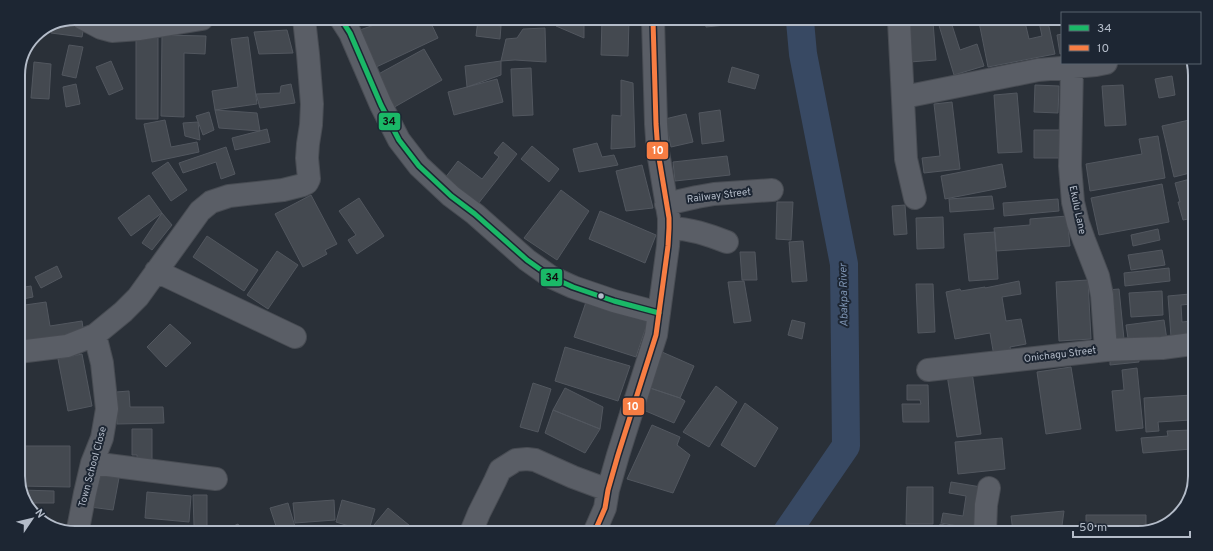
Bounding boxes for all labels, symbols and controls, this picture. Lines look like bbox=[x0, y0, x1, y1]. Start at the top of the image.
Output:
legend bbox=[1061, 12, 1201, 64]
text: 34 bbox=[1097, 21, 1112, 37]
text: 10 bbox=[1097, 41, 1109, 57]
line badge: 34 bbox=[378, 112, 401, 131]
text: 34 bbox=[382, 115, 396, 129]
line badge: 10 bbox=[646, 141, 669, 160]
text: 10 bbox=[652, 144, 664, 158]
street label: Ekulu Lane bbox=[1065, 184, 1089, 236]
street label: Railway Street bbox=[686, 186, 752, 206]
water label: Abakpa River bbox=[836, 262, 852, 327]
line badge: 34 bbox=[540, 268, 563, 287]
text: 34 bbox=[545, 271, 559, 285]
unlabelled marker bbox=[596, 291, 606, 301]
street label: Onichagu Street bbox=[1023, 344, 1097, 366]
line badge: 10 bbox=[622, 397, 645, 416]
text: 10 bbox=[627, 400, 639, 414]
street label: Town School Close bbox=[76, 425, 110, 509]
north arrow bbox=[12, 499, 52, 539]
text: N bbox=[31, 507, 47, 521]
scale bar bbox=[1073, 513, 1190, 539]
text: 50 m bbox=[1079, 520, 1107, 536]

